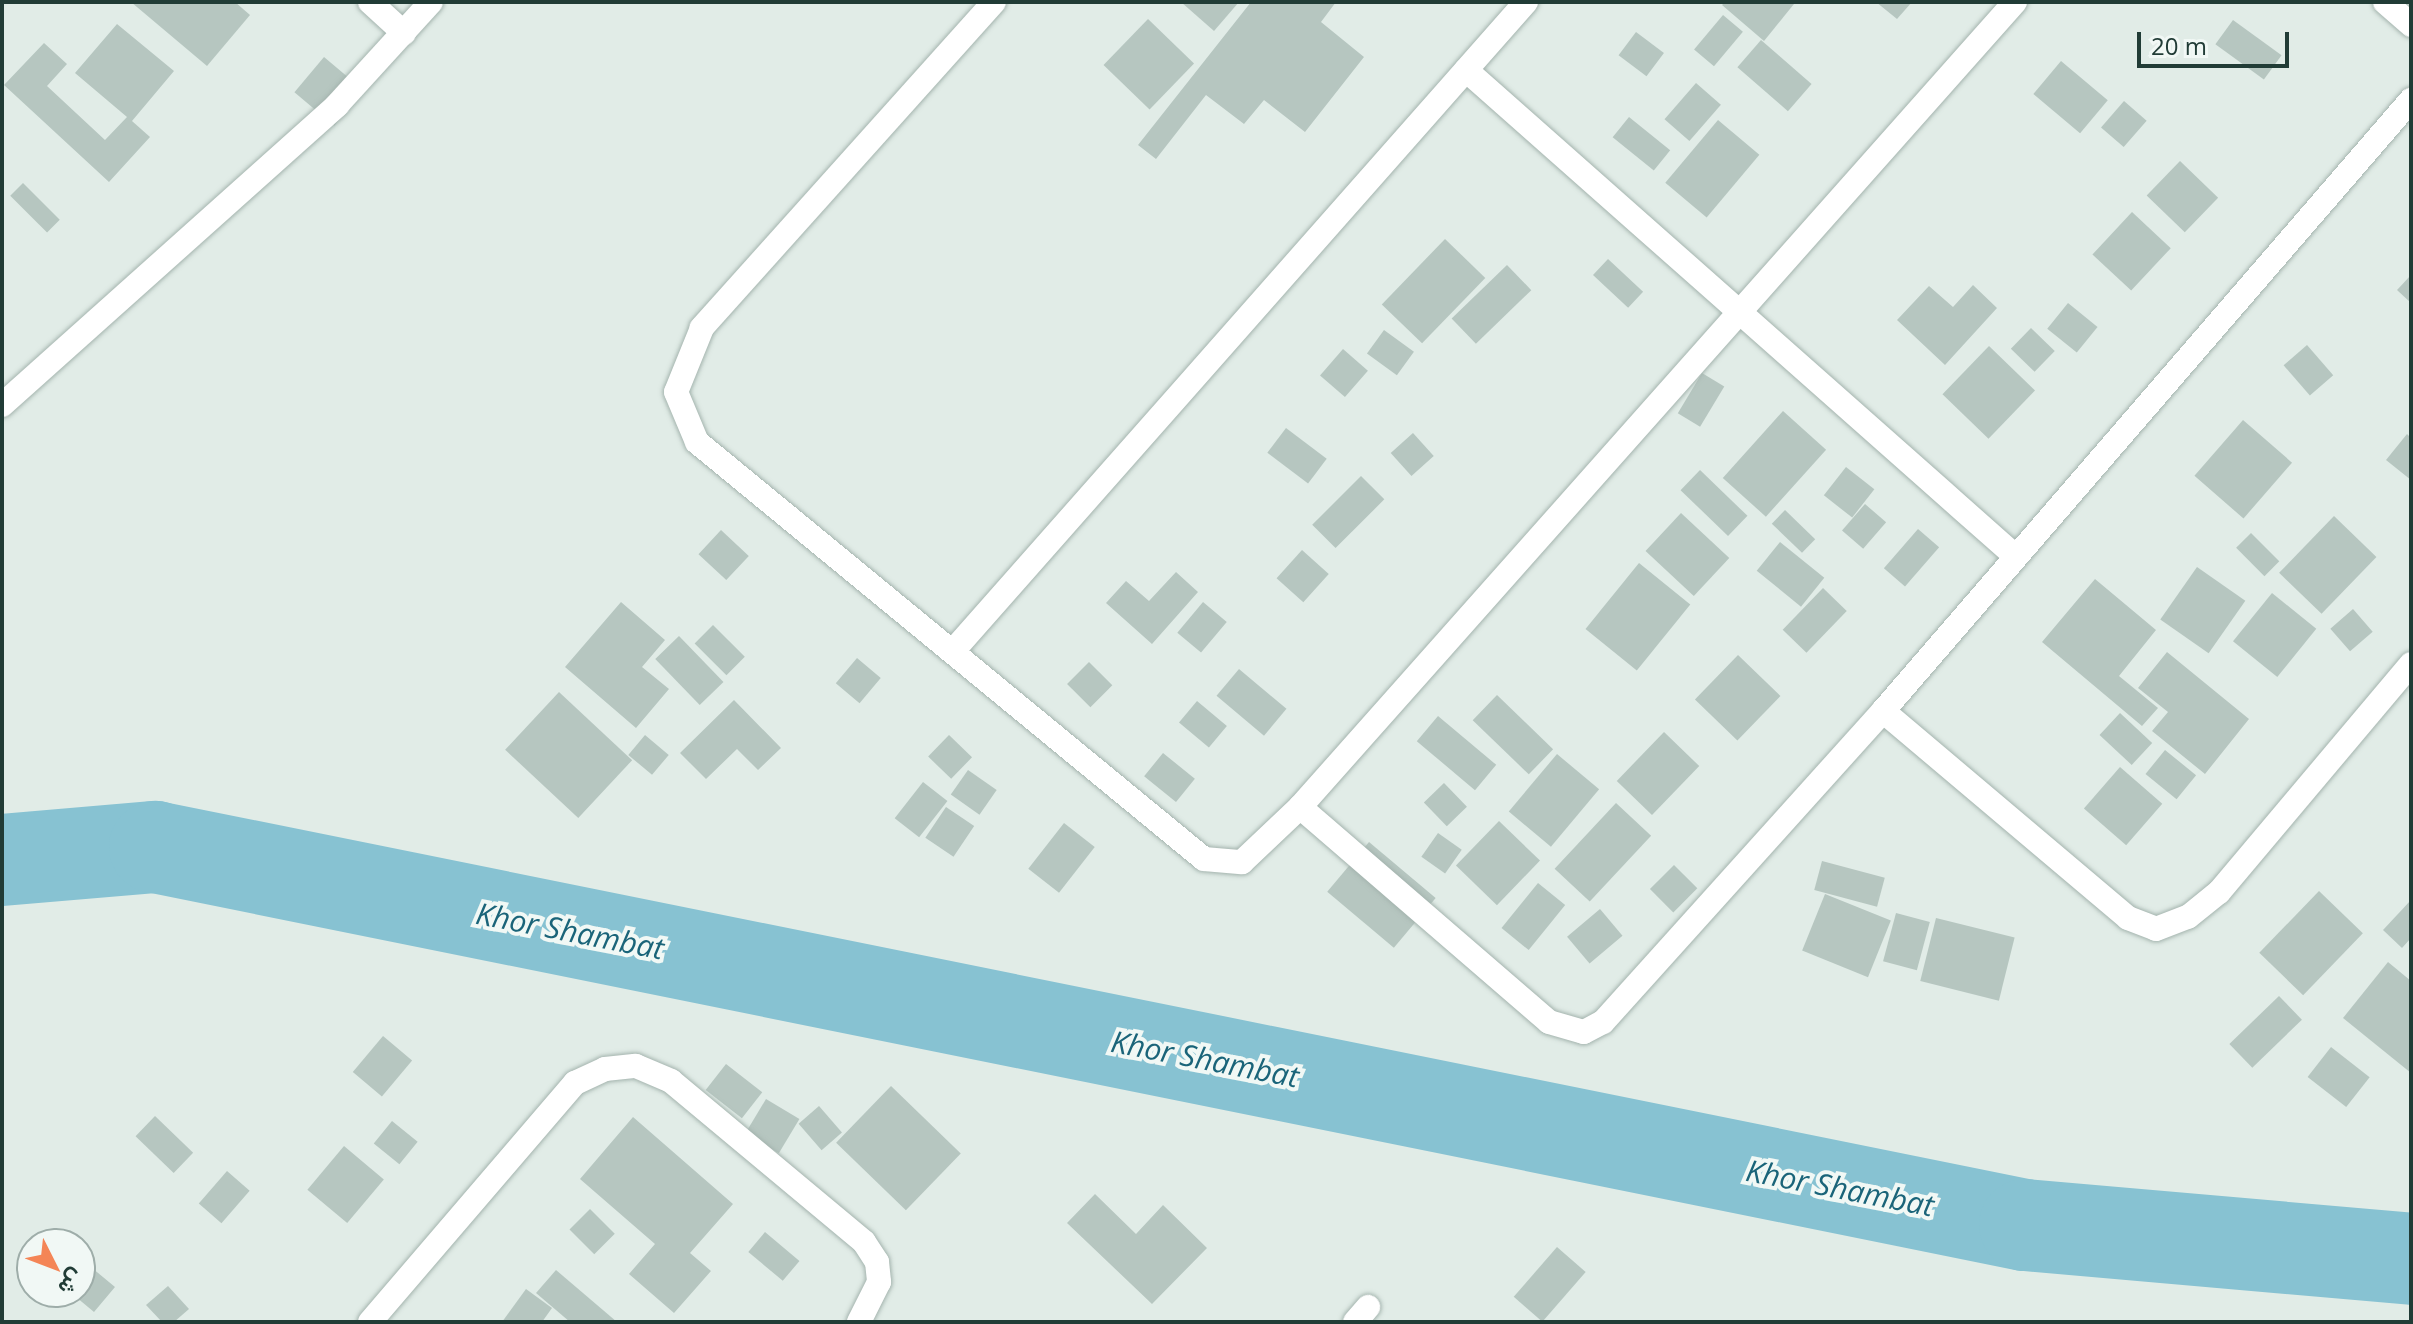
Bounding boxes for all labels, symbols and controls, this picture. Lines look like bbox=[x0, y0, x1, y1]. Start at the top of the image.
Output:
scale bar bbox=[2141, 16, 2293, 66]
text: 20 m bbox=[2151, 29, 2207, 62]
water label: Khor Shambat bbox=[473, 895, 667, 967]
water label: Khor Shambat bbox=[1108, 1023, 1302, 1095]
water label: Khor Shambat bbox=[1743, 1152, 1937, 1224]
north arrow bbox=[16, 1228, 96, 1308]
text: ش bbox=[52, 1263, 92, 1303]

